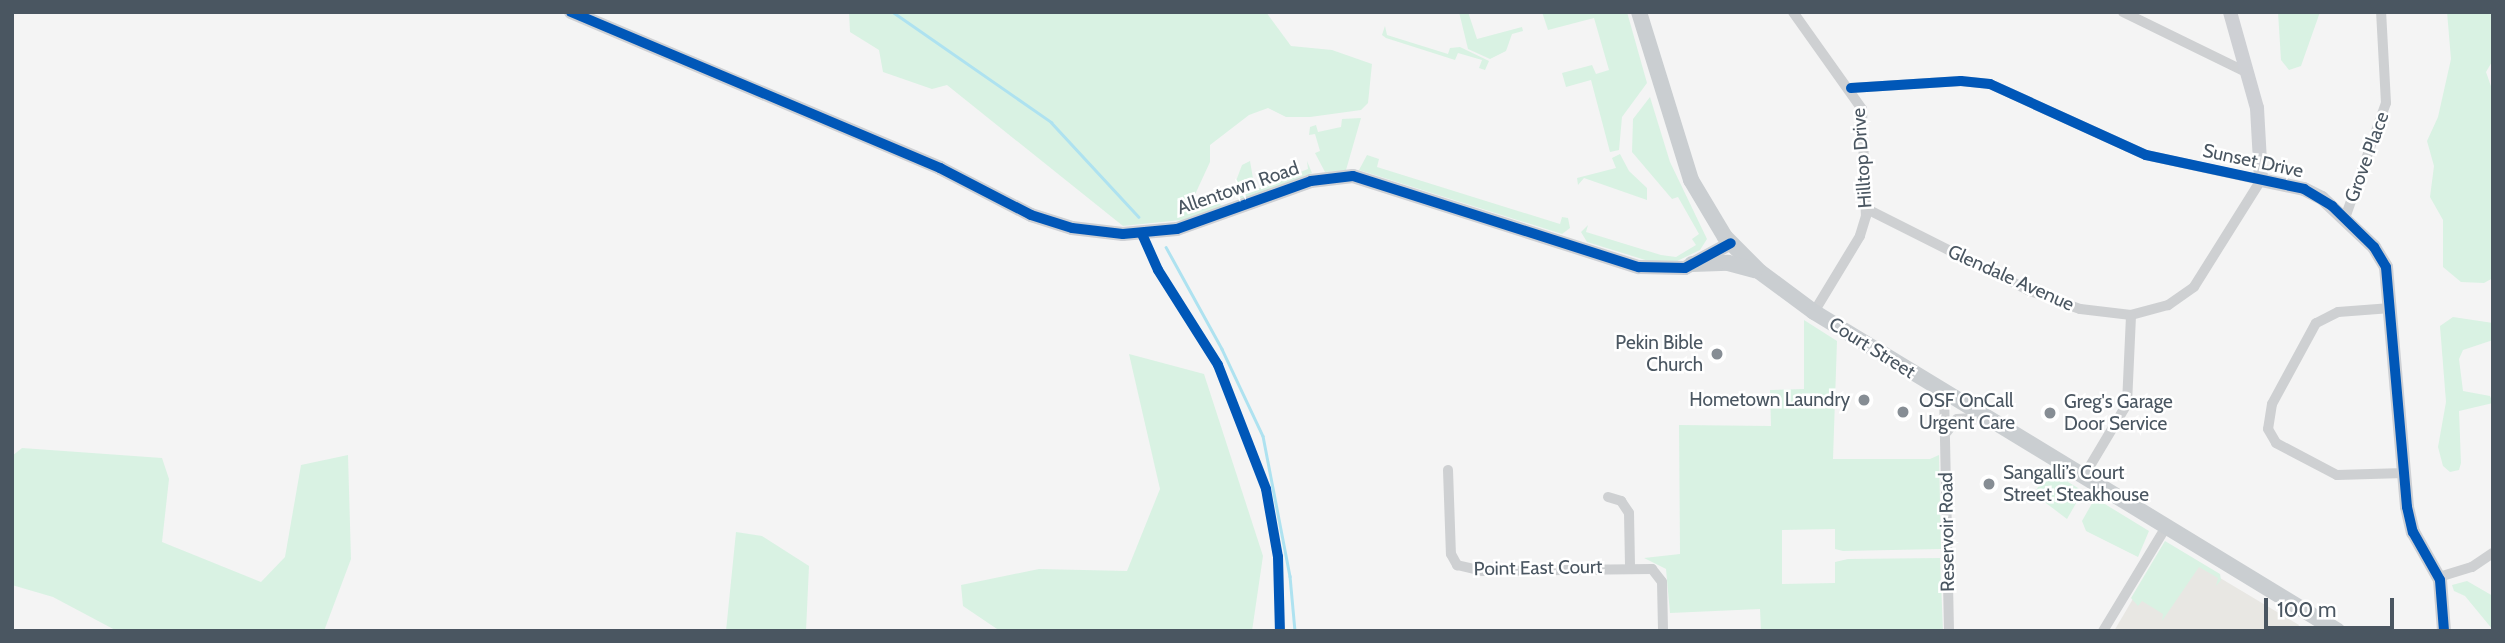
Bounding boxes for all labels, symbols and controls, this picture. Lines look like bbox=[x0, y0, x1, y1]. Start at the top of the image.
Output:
street label: Hilltop Drive bbox=[1847, 107, 1877, 209]
street label: Grove Place bbox=[2340, 109, 2394, 205]
street label: Sunset Drive bbox=[2201, 139, 2305, 183]
street label: Allentown Road bbox=[1174, 157, 1302, 219]
street label: Glendale Avenue bbox=[1944, 240, 2078, 316]
street label: Court Street bbox=[1825, 313, 1919, 383]
place label: Pekin Bible Church bbox=[1615, 332, 1703, 376]
marker: Pekin Bible Church bbox=[1709, 346, 1725, 362]
place label: Hometown Laundry bbox=[1689, 389, 1850, 411]
place label: OSF OnCall Urgent Care bbox=[1919, 390, 2015, 434]
place label: Greg's Garage Door Service bbox=[2064, 391, 2173, 435]
marker: Hometown Laundry bbox=[1856, 392, 1872, 408]
marker: OSF OnCall Urgent Care bbox=[1893, 402, 1913, 422]
marker: Greg's Garage Door Service bbox=[2042, 405, 2058, 421]
place label: Sangalli’s Court Street Steakhouse bbox=[2003, 462, 2149, 506]
street label: Reservoir Road bbox=[1935, 472, 1959, 592]
marker: Sangalli’s Court Street Steakhouse bbox=[1981, 476, 1997, 492]
street label: Point East Court bbox=[1473, 555, 1603, 581]
scale bar bbox=[2267, 584, 2396, 628]
text: 100 m bbox=[2277, 597, 2336, 622]

